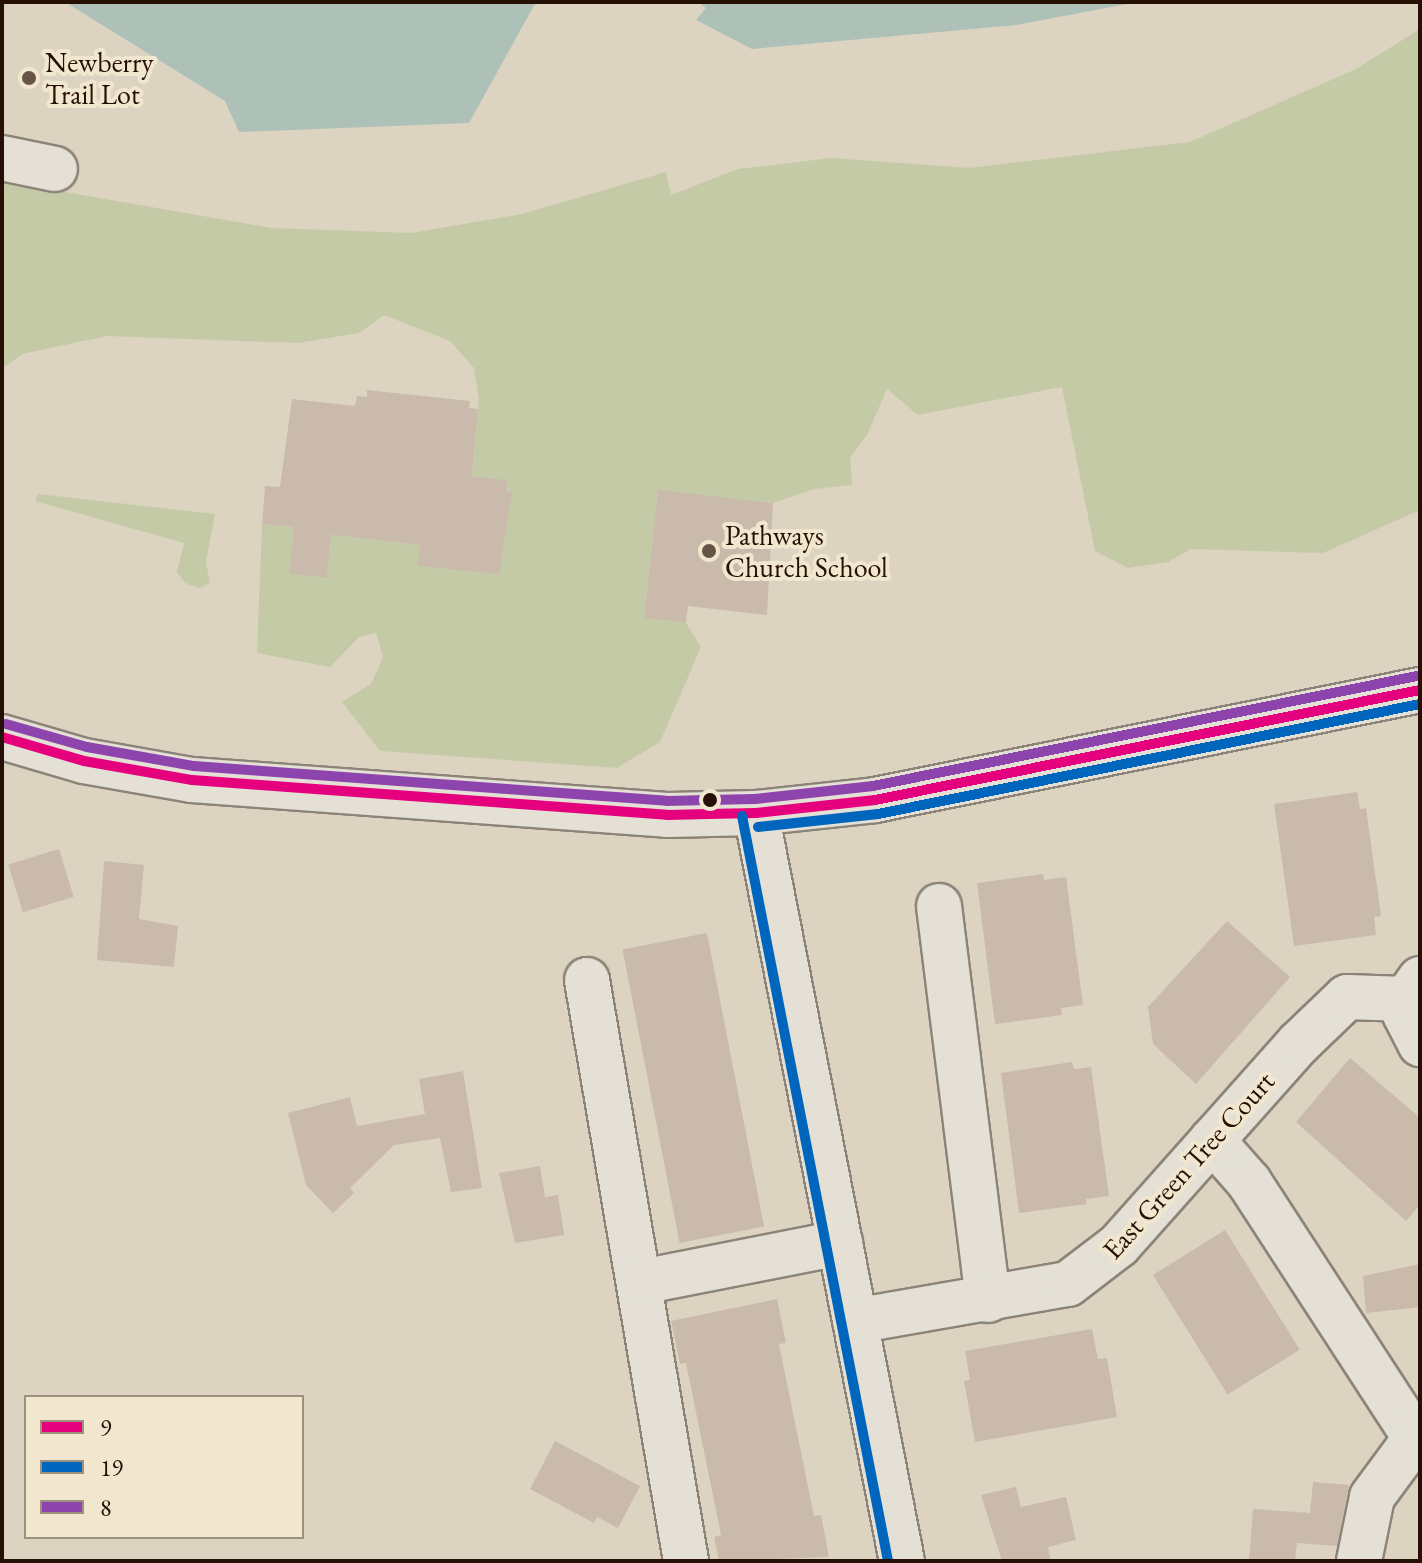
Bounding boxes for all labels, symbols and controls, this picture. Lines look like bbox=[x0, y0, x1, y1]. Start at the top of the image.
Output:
place label: Newberry Trail Lot bbox=[45, 45, 154, 111]
marker: Newberry Trail Lot bbox=[20, 69, 38, 87]
place label: Pathways Church School bbox=[725, 518, 888, 584]
marker: Pathways Church School bbox=[700, 542, 718, 560]
unlabelled marker bbox=[702, 792, 718, 808]
street label: East Green Tree Court bbox=[1095, 1064, 1281, 1266]
legend bbox=[24, 1395, 304, 1539]
text: 9 bbox=[100, 1412, 112, 1443]
text: 19 bbox=[100, 1452, 123, 1483]
text: 8 bbox=[100, 1492, 112, 1523]

